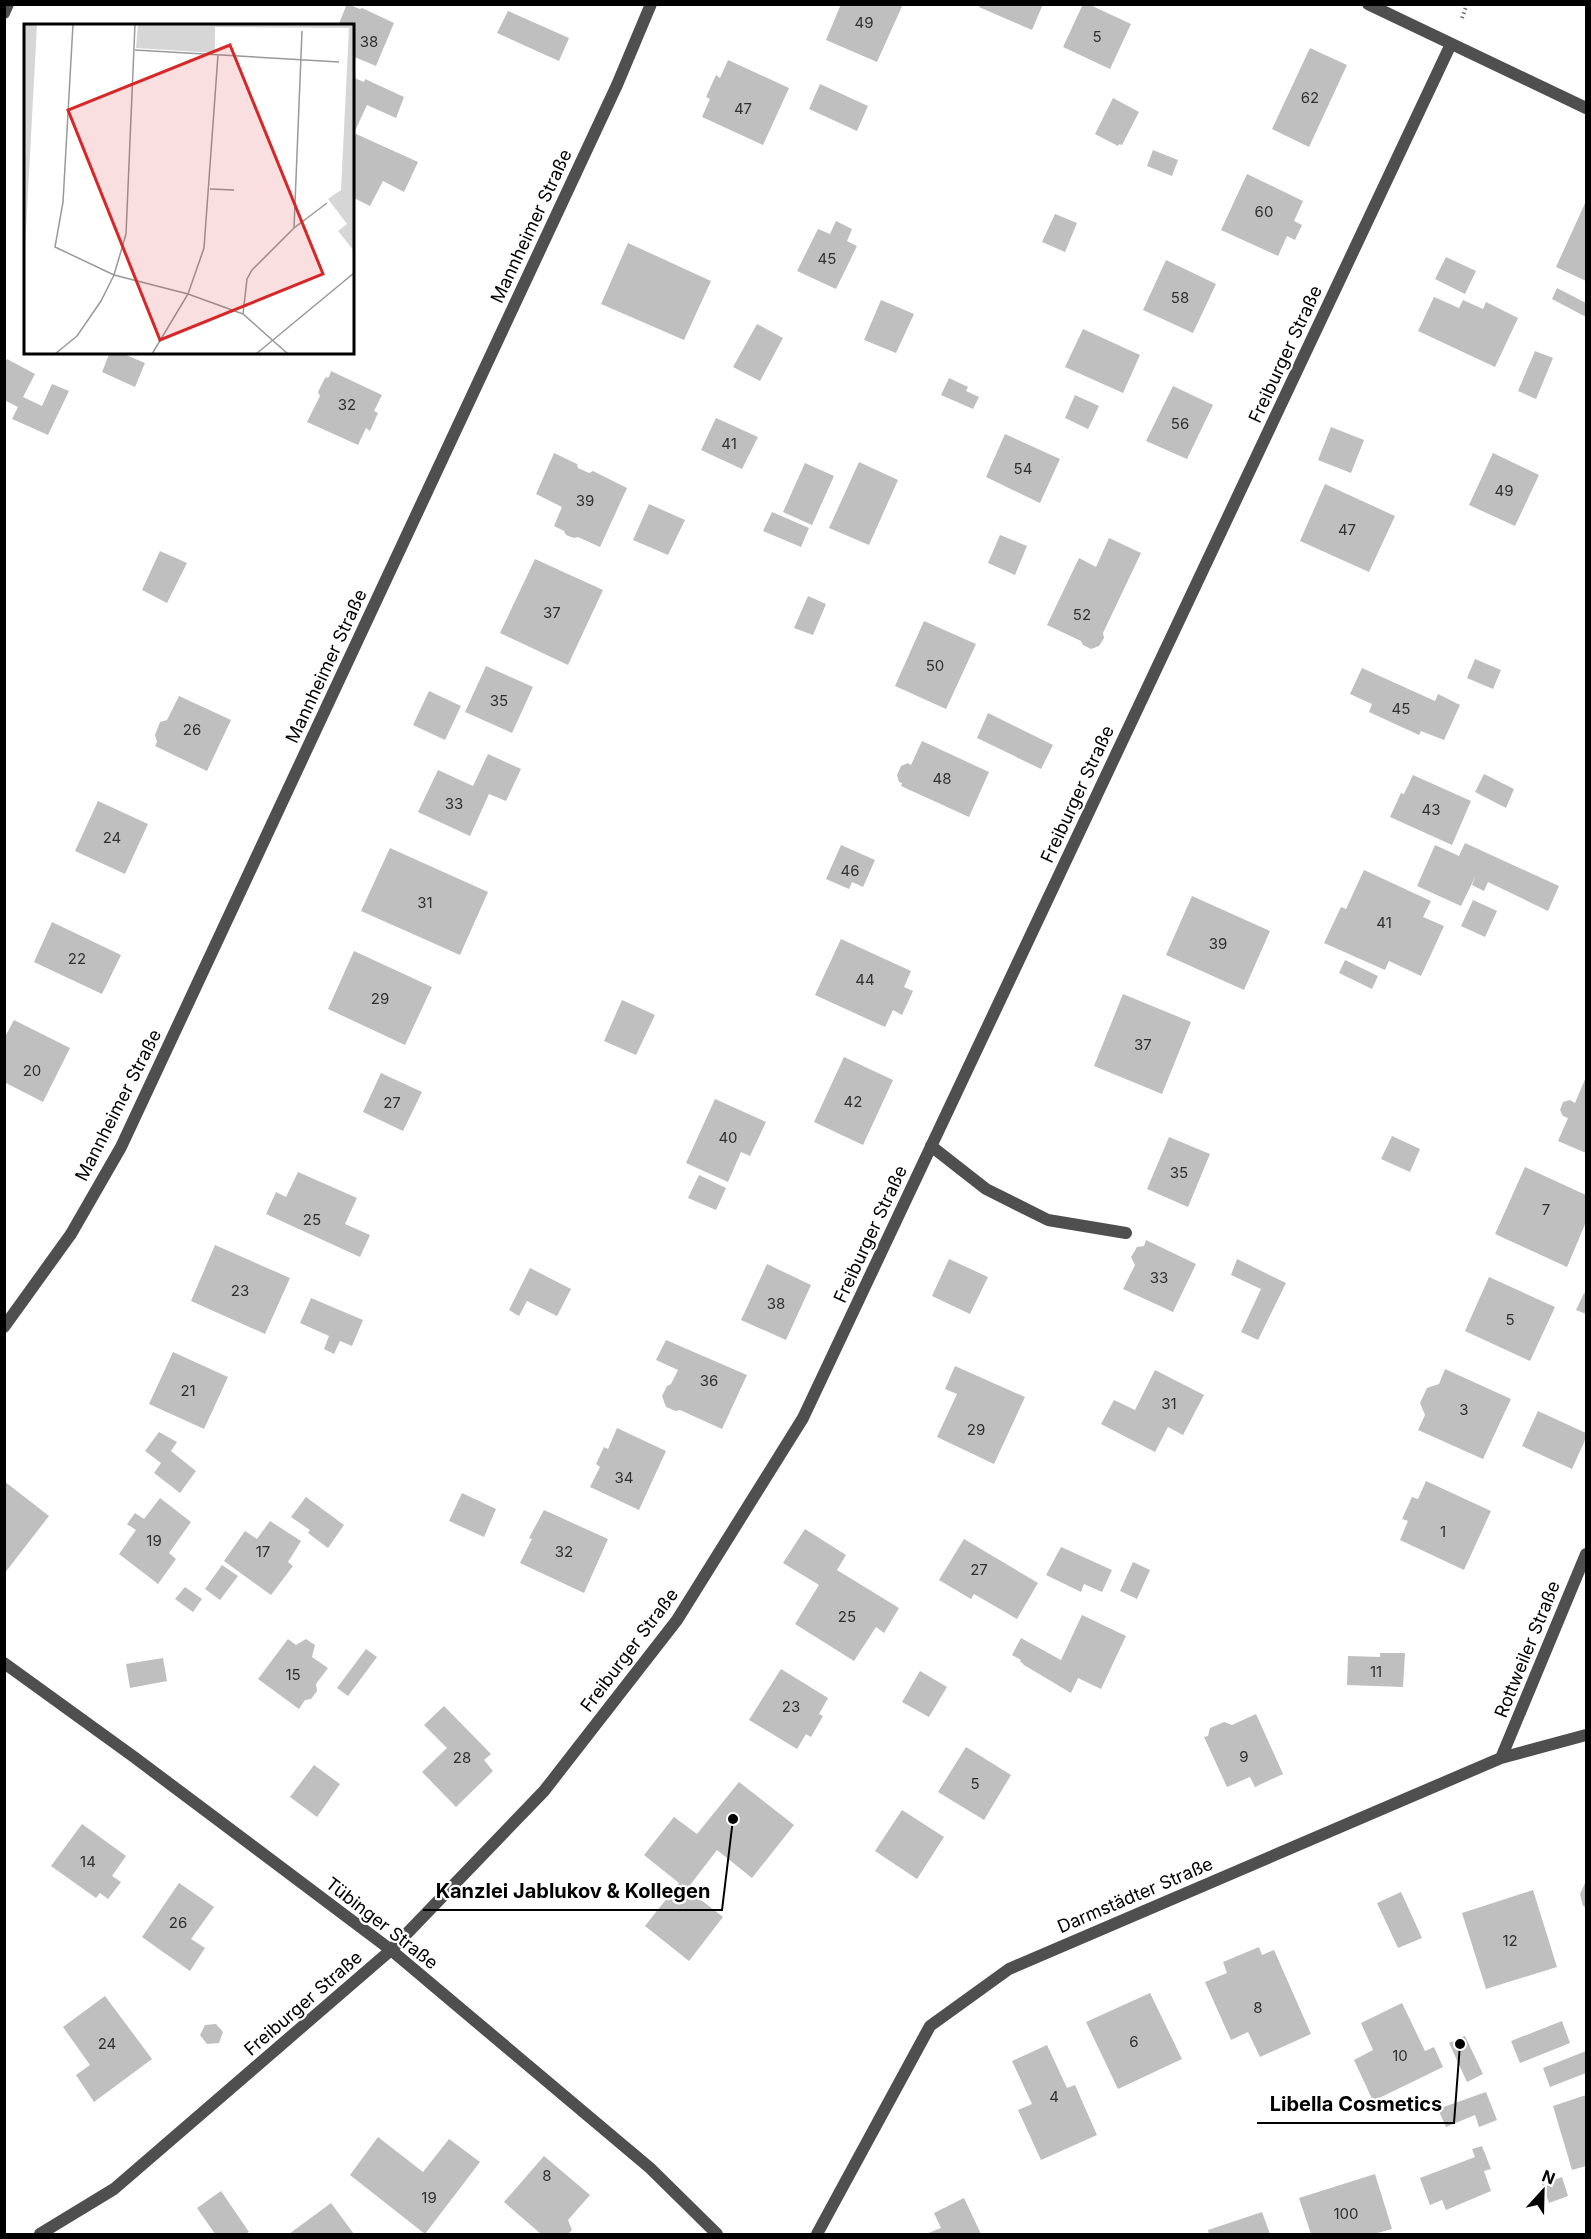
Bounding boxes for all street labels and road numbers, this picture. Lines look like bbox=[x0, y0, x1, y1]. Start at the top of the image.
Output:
street label: Mannheimer Straße bbox=[486, 146, 576, 306]
street label: Freiburger Straße bbox=[1244, 282, 1326, 426]
street label: Mannheimer Straße bbox=[281, 586, 371, 746]
street label: Freiburger Straße bbox=[1036, 722, 1118, 866]
street label: Mannheimer Straße bbox=[71, 1026, 165, 1184]
street label: Freiburger Straße bbox=[829, 1162, 911, 1306]
street label: Rottweiler Straße bbox=[1490, 1578, 1564, 1720]
street label: Freiburger Straße bbox=[576, 1584, 682, 1716]
street label: Darmstädter Straße bbox=[1054, 1853, 1216, 1937]
street label: Tübinger Straße bbox=[322, 1873, 442, 1973]
street label: Freiburger Straße bbox=[240, 1946, 366, 2060]

